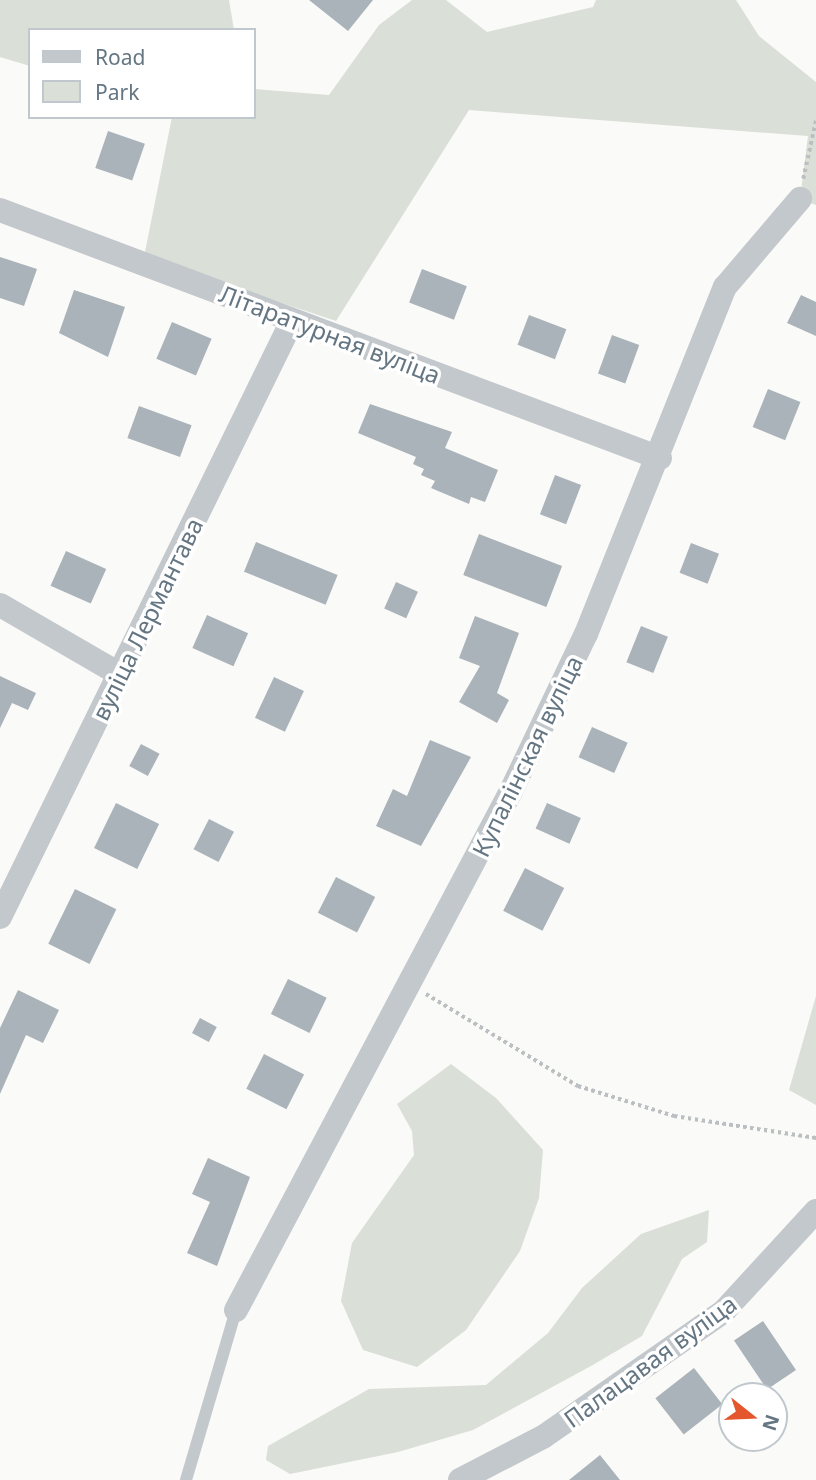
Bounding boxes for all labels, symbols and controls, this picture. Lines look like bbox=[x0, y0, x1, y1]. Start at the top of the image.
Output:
legend bbox=[28, 28, 256, 119]
text: Road bbox=[95, 43, 145, 71]
text: Park bbox=[95, 78, 139, 106]
street label: Літаратурная вуліца bbox=[216, 279, 444, 389]
street label: вуліца Лермантава bbox=[86, 513, 208, 725]
street label: Купалінская вуліца bbox=[466, 651, 588, 861]
street label: Палацавая вуліца bbox=[558, 1289, 742, 1433]
north arrow bbox=[718, 1382, 788, 1452]
text: N bbox=[756, 1411, 786, 1434]

